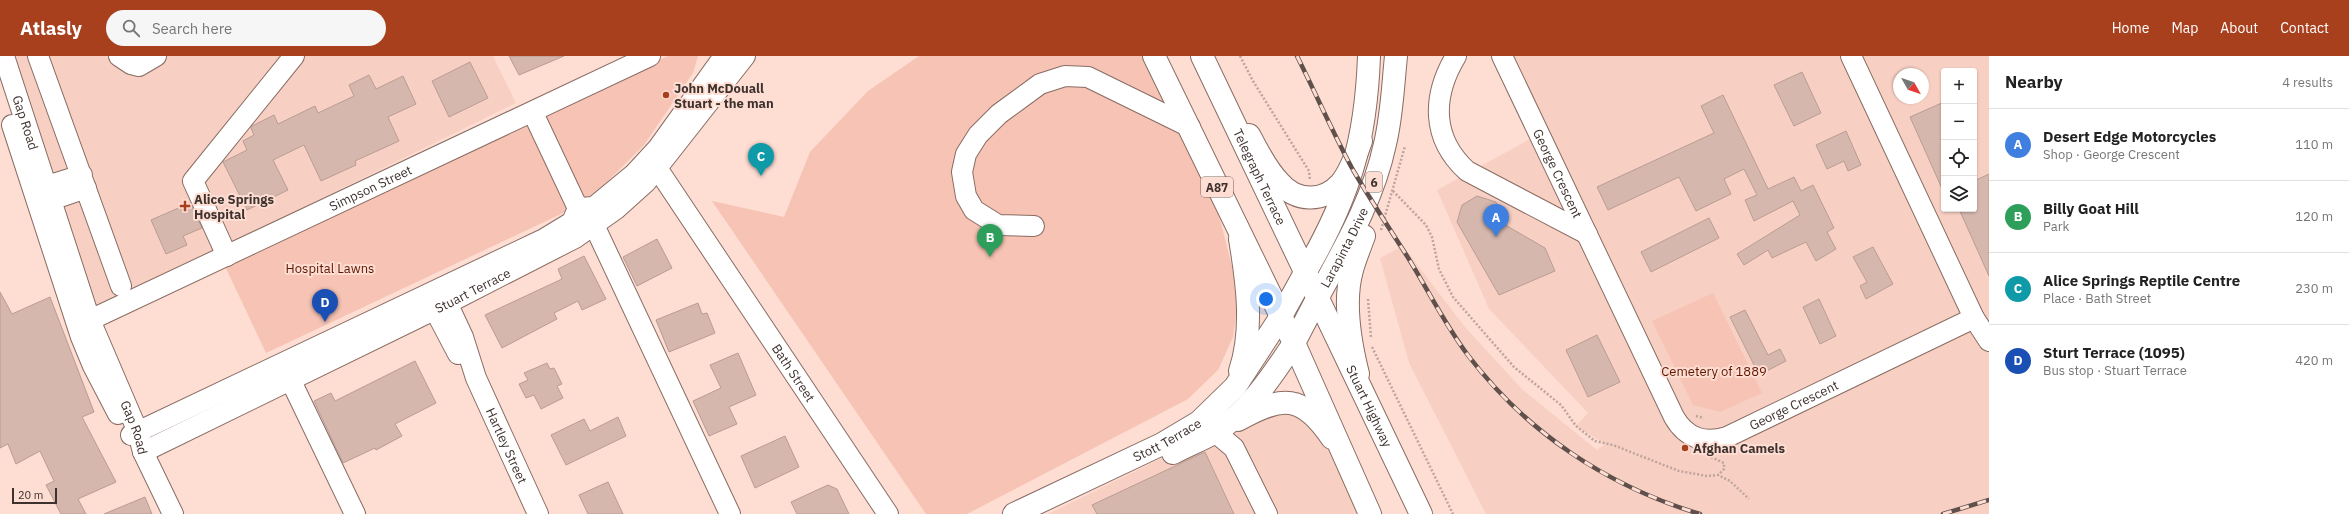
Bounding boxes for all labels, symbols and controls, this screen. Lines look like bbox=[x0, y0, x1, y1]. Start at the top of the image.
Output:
search box bbox=[106, 10, 386, 46]
text: Atlasly bbox=[20, 16, 82, 40]
icon: search bbox=[120, 17, 142, 39]
text: Search here bbox=[152, 19, 232, 38]
text: Home bbox=[2112, 19, 2149, 37]
text: Map bbox=[2171, 19, 2198, 37]
text: About bbox=[2220, 19, 2258, 37]
text: Contact bbox=[2280, 19, 2329, 37]
north arrow bbox=[1893, 68, 1929, 104]
map controls bbox=[1941, 68, 1977, 212]
button: + bbox=[1941, 68, 1977, 104]
text: Nearby bbox=[2005, 71, 2063, 93]
text: 4 results bbox=[2282, 74, 2333, 91]
place label: John McDouall Stuart - the man bbox=[674, 80, 774, 112]
marker: John McDouall Stuart - the man bbox=[661, 90, 671, 100]
street label: Gap Road bbox=[9, 93, 43, 152]
button: − bbox=[1941, 104, 1977, 140]
street label: Telegraph Terrace bbox=[1230, 126, 1290, 228]
street label: George Crescent bbox=[1529, 126, 1586, 221]
text: Desert Edge Motorcycles bbox=[2043, 127, 2216, 146]
text: A bbox=[2014, 136, 2022, 153]
text: 110 m bbox=[2295, 136, 2333, 153]
button: locate bbox=[1941, 140, 1977, 176]
pin: C bbox=[748, 143, 774, 176]
text: Shop · George Crescent bbox=[2043, 146, 2180, 163]
street label: Simpson Street bbox=[326, 161, 415, 215]
road number: 6 bbox=[1366, 172, 1382, 192]
button: layers bbox=[1941, 176, 1977, 212]
road number: A87 bbox=[1201, 177, 1233, 197]
place label: Alice Springs Hospital bbox=[194, 191, 275, 223]
text: Billy Goat Hill bbox=[2043, 199, 2139, 218]
marker: Alice Springs Hospital bbox=[179, 200, 191, 212]
pin: A bbox=[1483, 204, 1509, 237]
street label: Larapinta Drive bbox=[1316, 205, 1372, 291]
text: B bbox=[2014, 208, 2022, 225]
text: 120 m bbox=[2295, 208, 2333, 225]
text: Park bbox=[2043, 218, 2069, 235]
pin: B bbox=[977, 224, 1003, 257]
park label: Hospital Lawns bbox=[286, 260, 374, 277]
street label: Stuart Terrace bbox=[432, 264, 513, 317]
text: Alice Springs Reptile Centre bbox=[2043, 271, 2240, 290]
text: C bbox=[2014, 280, 2022, 297]
text: 230 m bbox=[2295, 280, 2333, 297]
pin: D bbox=[312, 289, 338, 322]
your location bbox=[1256, 289, 1276, 309]
text: Place · Bath Street bbox=[2043, 290, 2151, 307]
street label: Bath Street bbox=[768, 340, 819, 405]
text: Sturt Terrace (1095) bbox=[2043, 343, 2185, 362]
text: D bbox=[2013, 352, 2023, 369]
text: 420 m bbox=[2295, 352, 2333, 369]
street label: Stuart Highway bbox=[1343, 362, 1396, 450]
text: Bus stop · Stuart Terrace bbox=[2043, 362, 2187, 379]
park label: Cemetery of 1889 bbox=[1661, 363, 1767, 380]
street label: George Crescent bbox=[1746, 376, 1841, 434]
street label: Gap Road bbox=[117, 398, 152, 456]
street label: Hartley Street bbox=[482, 405, 531, 486]
street label: Stott Terrace bbox=[1130, 414, 1204, 465]
place label: Afghan Camels bbox=[1693, 440, 1785, 457]
marker: Afghan Camels bbox=[1680, 443, 1690, 453]
scale bar bbox=[12, 486, 57, 505]
text: 20 m bbox=[18, 488, 43, 502]

